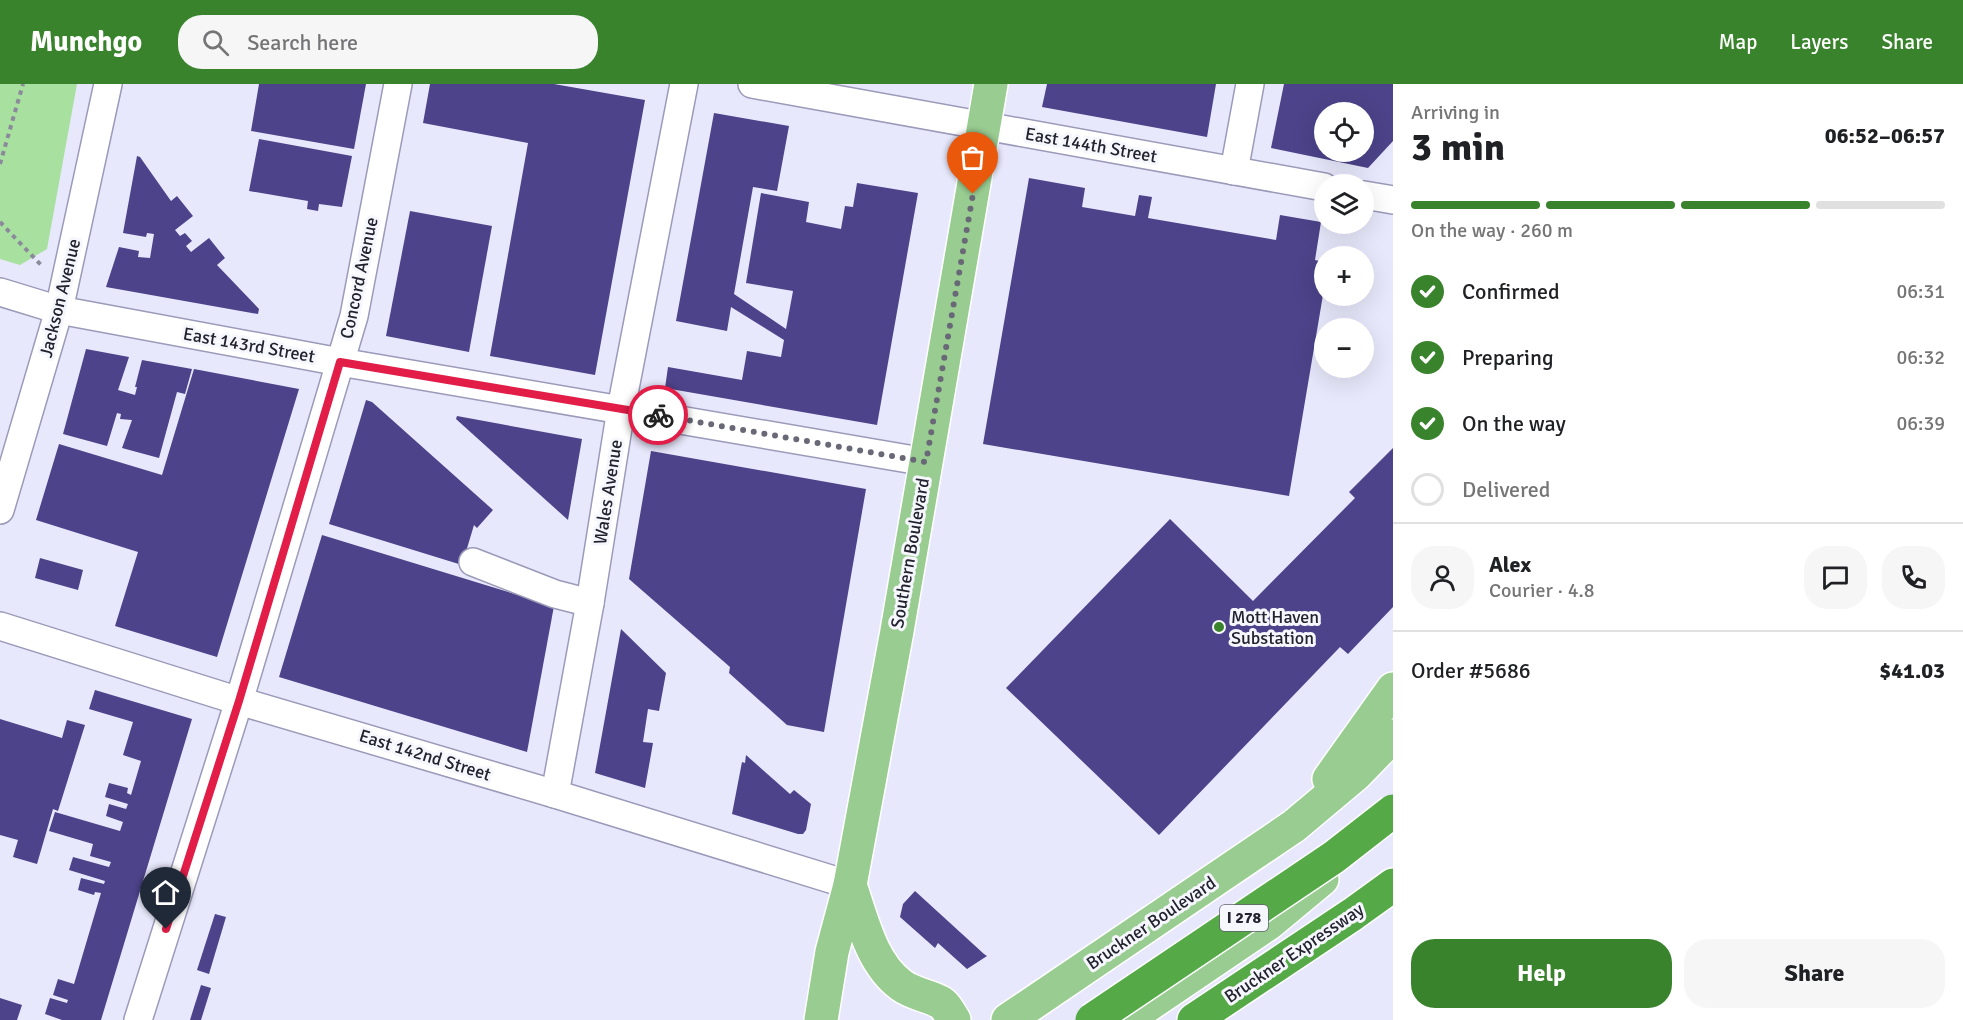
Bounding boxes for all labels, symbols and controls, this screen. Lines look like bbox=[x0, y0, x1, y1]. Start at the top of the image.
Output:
search box bbox=[178, 15, 598, 69]
text: Munchgo bbox=[30, 25, 142, 59]
icon: search bbox=[199, 26, 232, 59]
text: Search here bbox=[247, 29, 358, 56]
text: Map bbox=[1719, 29, 1757, 55]
text: Layers bbox=[1790, 29, 1848, 55]
text: Share bbox=[1881, 29, 1933, 55]
text: Arriving in bbox=[1411, 100, 1500, 125]
map controls bbox=[1314, 102, 1374, 378]
button: locate bbox=[1314, 102, 1374, 162]
text: 06:52–06:57 bbox=[1825, 122, 1945, 149]
street label: East 144th Street bbox=[1023, 123, 1159, 167]
text: 3 min bbox=[1411, 123, 1505, 171]
pin bbox=[947, 132, 998, 194]
icon: bag bbox=[956, 141, 989, 174]
button: layers bbox=[1314, 174, 1374, 234]
street label: Concord Avenue bbox=[335, 215, 383, 341]
text: On the way · 260 m bbox=[1411, 218, 1573, 243]
street label: Jackson Avenue bbox=[35, 236, 85, 360]
button: + bbox=[1314, 246, 1374, 306]
icon: check bbox=[1411, 275, 1444, 308]
text: Confirmed bbox=[1462, 278, 1560, 305]
text: 06:31 bbox=[1896, 279, 1945, 304]
button: − bbox=[1314, 318, 1374, 378]
street label: East 143rd Street bbox=[181, 323, 317, 367]
icon: check bbox=[1411, 341, 1444, 374]
text: Preparing bbox=[1462, 344, 1554, 371]
text: 06:32 bbox=[1896, 345, 1945, 370]
courier bbox=[628, 385, 688, 445]
icon: bike bbox=[642, 399, 675, 432]
icon: check bbox=[1411, 407, 1444, 440]
text: On the way bbox=[1462, 410, 1566, 437]
text: 06:39 bbox=[1896, 411, 1945, 436]
street label: Wales Avenue bbox=[589, 438, 627, 546]
street label: Southern Boulevard bbox=[886, 476, 934, 630]
text: Delivered bbox=[1462, 476, 1550, 503]
button: person bbox=[1411, 546, 1474, 609]
button: chat bbox=[1804, 546, 1867, 609]
button: phone bbox=[1882, 546, 1945, 609]
text: Alex bbox=[1489, 551, 1531, 578]
text: Courier · 4.8 bbox=[1489, 578, 1595, 603]
place label: Mott Haven Substation bbox=[1231, 606, 1319, 649]
marker: Mott Haven Substation bbox=[1212, 620, 1226, 634]
text: Order #5686 bbox=[1411, 657, 1531, 684]
text: $41.03 bbox=[1879, 657, 1945, 684]
street label: East 142nd Street bbox=[356, 724, 494, 786]
pin bbox=[140, 867, 191, 929]
street label: Bruckner Boulevard bbox=[1082, 872, 1220, 974]
icon: home bbox=[149, 876, 182, 909]
street label: Bruckner Expressway bbox=[1220, 898, 1368, 1008]
road number: I 278 bbox=[1220, 905, 1268, 931]
button: Help bbox=[1411, 939, 1672, 1008]
button: Share bbox=[1684, 939, 1945, 1008]

